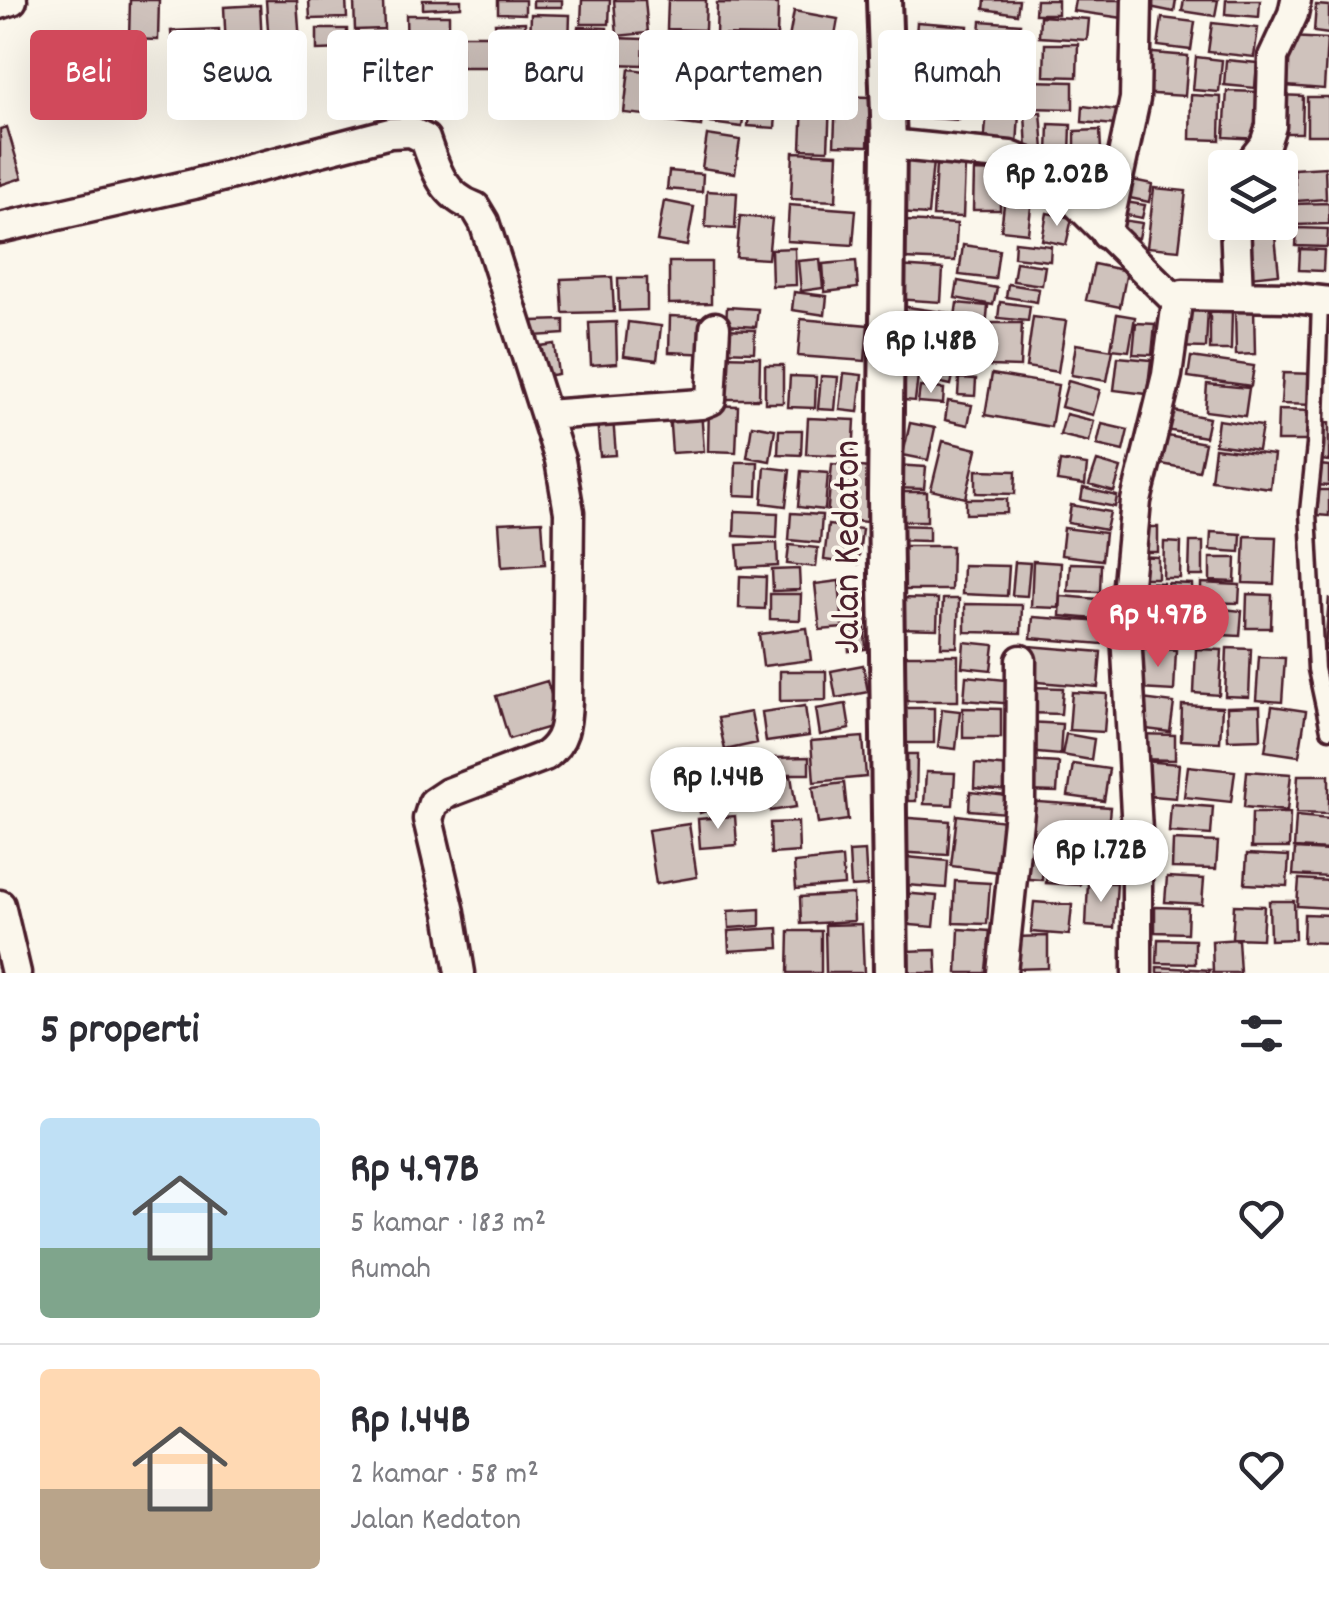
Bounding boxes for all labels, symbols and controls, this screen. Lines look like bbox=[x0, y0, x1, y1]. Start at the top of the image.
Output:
chip: Beli bbox=[30, 30, 147, 120]
chip: Sewa bbox=[167, 30, 307, 120]
chip: Filter bbox=[327, 30, 468, 120]
chip: Baru bbox=[488, 30, 619, 120]
chip: Apartemen bbox=[639, 30, 858, 120]
chip: Rumah bbox=[878, 30, 1036, 120]
pin: Rp 2.02B bbox=[954, 144, 1160, 229]
map controls bbox=[1208, 150, 1298, 240]
button: layers bbox=[1208, 150, 1298, 240]
text: Rp 2.02B bbox=[1005, 153, 1109, 199]
pin: Rp 1.48B bbox=[828, 311, 1034, 396]
text: Rp 1.48B bbox=[885, 320, 977, 366]
street label: Jalan Kedaton bbox=[822, 440, 879, 654]
pin: Rp 4.97B bbox=[1055, 585, 1261, 670]
text: Rp 4.97B bbox=[1109, 594, 1207, 640]
pin: Rp 1.44B bbox=[615, 747, 821, 832]
text: Rp 1.44B bbox=[672, 756, 764, 802]
pin: Rp 1.72B bbox=[998, 820, 1204, 905]
text: Rp 1.72B bbox=[1055, 829, 1147, 875]
text: 5 properti bbox=[40, 1003, 199, 1063]
icon: filters bbox=[1234, 1006, 1289, 1061]
text: Rp 4.97B bbox=[350, 1142, 479, 1202]
icon: home bbox=[120, 1158, 240, 1278]
icon: heart bbox=[1234, 1191, 1289, 1246]
text: 5 kamar · 183 m² bbox=[350, 1202, 546, 1248]
text: Rumah bbox=[350, 1248, 431, 1294]
text: Rp 1.44B bbox=[350, 1393, 470, 1453]
icon: home bbox=[120, 1409, 240, 1529]
icon: heart bbox=[1234, 1442, 1289, 1497]
text: 2 kamar · 58 m² bbox=[350, 1453, 539, 1499]
text: Jalan Kedaton bbox=[350, 1499, 521, 1545]

